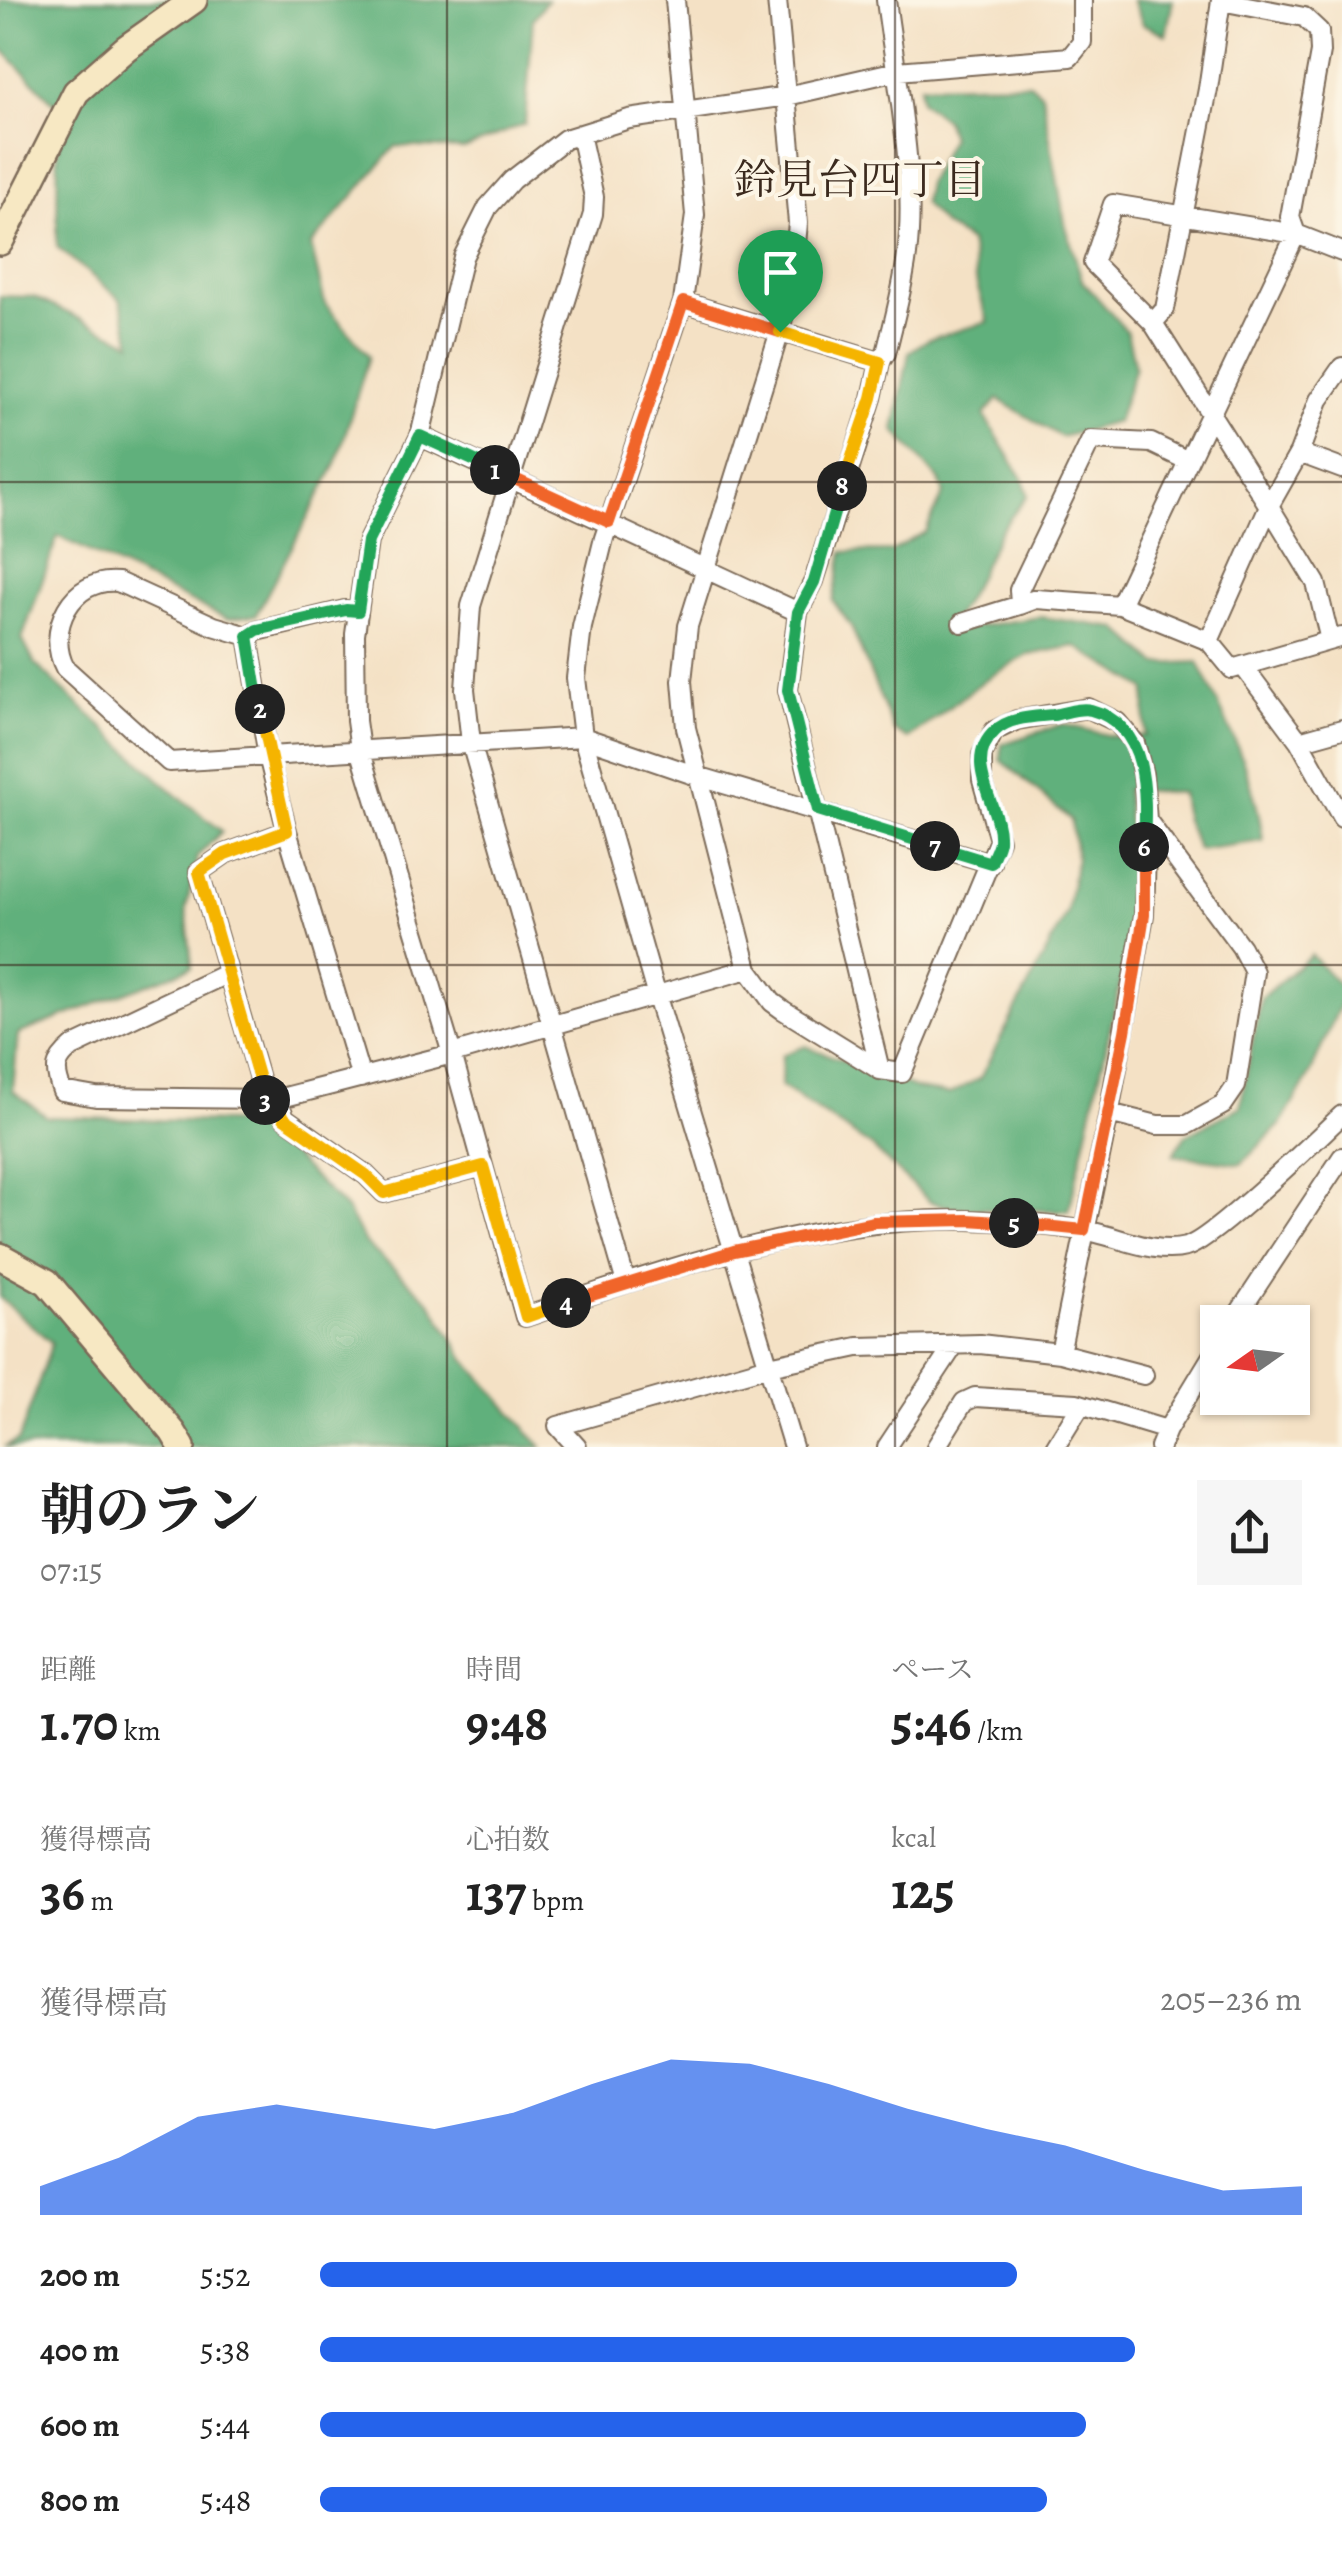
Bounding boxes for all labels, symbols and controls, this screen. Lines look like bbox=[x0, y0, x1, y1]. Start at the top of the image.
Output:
district label: 鈴見台四丁目 bbox=[734, 151, 986, 208]
pin bbox=[738, 230, 823, 333]
icon: arrive bbox=[753, 245, 808, 300]
pin: 1 bbox=[470, 445, 520, 495]
text: 1 bbox=[490, 451, 500, 489]
pin: 8 bbox=[817, 461, 867, 511]
text: 8 bbox=[835, 467, 849, 505]
pin: 2 bbox=[235, 684, 285, 734]
text: 2 bbox=[253, 690, 267, 728]
pin: 7 bbox=[910, 821, 960, 871]
pin: 6 bbox=[1119, 822, 1169, 872]
text: 7 bbox=[929, 827, 941, 865]
text: 6 bbox=[1137, 828, 1151, 866]
pin: 3 bbox=[240, 1075, 290, 1125]
text: 3 bbox=[259, 1081, 271, 1119]
pin: 5 bbox=[989, 1198, 1039, 1248]
text: 5 bbox=[1008, 1204, 1020, 1242]
pin: 4 bbox=[541, 1278, 591, 1328]
text: 4 bbox=[559, 1284, 573, 1322]
north arrow bbox=[1200, 1305, 1310, 1415]
map controls bbox=[1200, 1305, 1310, 1415]
text: 朝のラン bbox=[40, 1473, 260, 1548]
button: share bbox=[1197, 1480, 1302, 1585]
text: 07:15 bbox=[40, 1548, 103, 1592]
text: 距離 bbox=[40, 1651, 96, 1689]
text: 時間 bbox=[466, 1651, 522, 1689]
text: ペース bbox=[891, 1651, 974, 1689]
text: 1.70 bbox=[40, 1689, 118, 1757]
text: 9:48 bbox=[466, 1689, 548, 1757]
text: 5:46 bbox=[891, 1689, 971, 1757]
text: km bbox=[118, 1712, 161, 1750]
text: /km bbox=[971, 1712, 1023, 1750]
text: kcal bbox=[891, 1819, 936, 1857]
text: 獲得標高 bbox=[40, 1821, 152, 1859]
text: 心拍数 bbox=[466, 1821, 550, 1859]
text: 125 bbox=[891, 1857, 955, 1925]
text: 36 bbox=[40, 1859, 85, 1927]
text: 137 bbox=[466, 1859, 526, 1927]
text: m bbox=[85, 1882, 114, 1920]
text: bpm bbox=[526, 1882, 584, 1920]
text: 205–236 m bbox=[1160, 1977, 1302, 2021]
text: 獲得標高 bbox=[40, 1981, 168, 2025]
text: 200 m bbox=[40, 2253, 120, 2297]
text: 5:52 bbox=[200, 2253, 250, 2297]
text: 400 m bbox=[40, 2328, 120, 2372]
text: 5:38 bbox=[200, 2328, 250, 2372]
text: 600 m bbox=[40, 2403, 120, 2447]
text: 5:44 bbox=[200, 2403, 250, 2447]
text: 800 m bbox=[40, 2478, 120, 2522]
text: 5:48 bbox=[200, 2478, 251, 2522]

